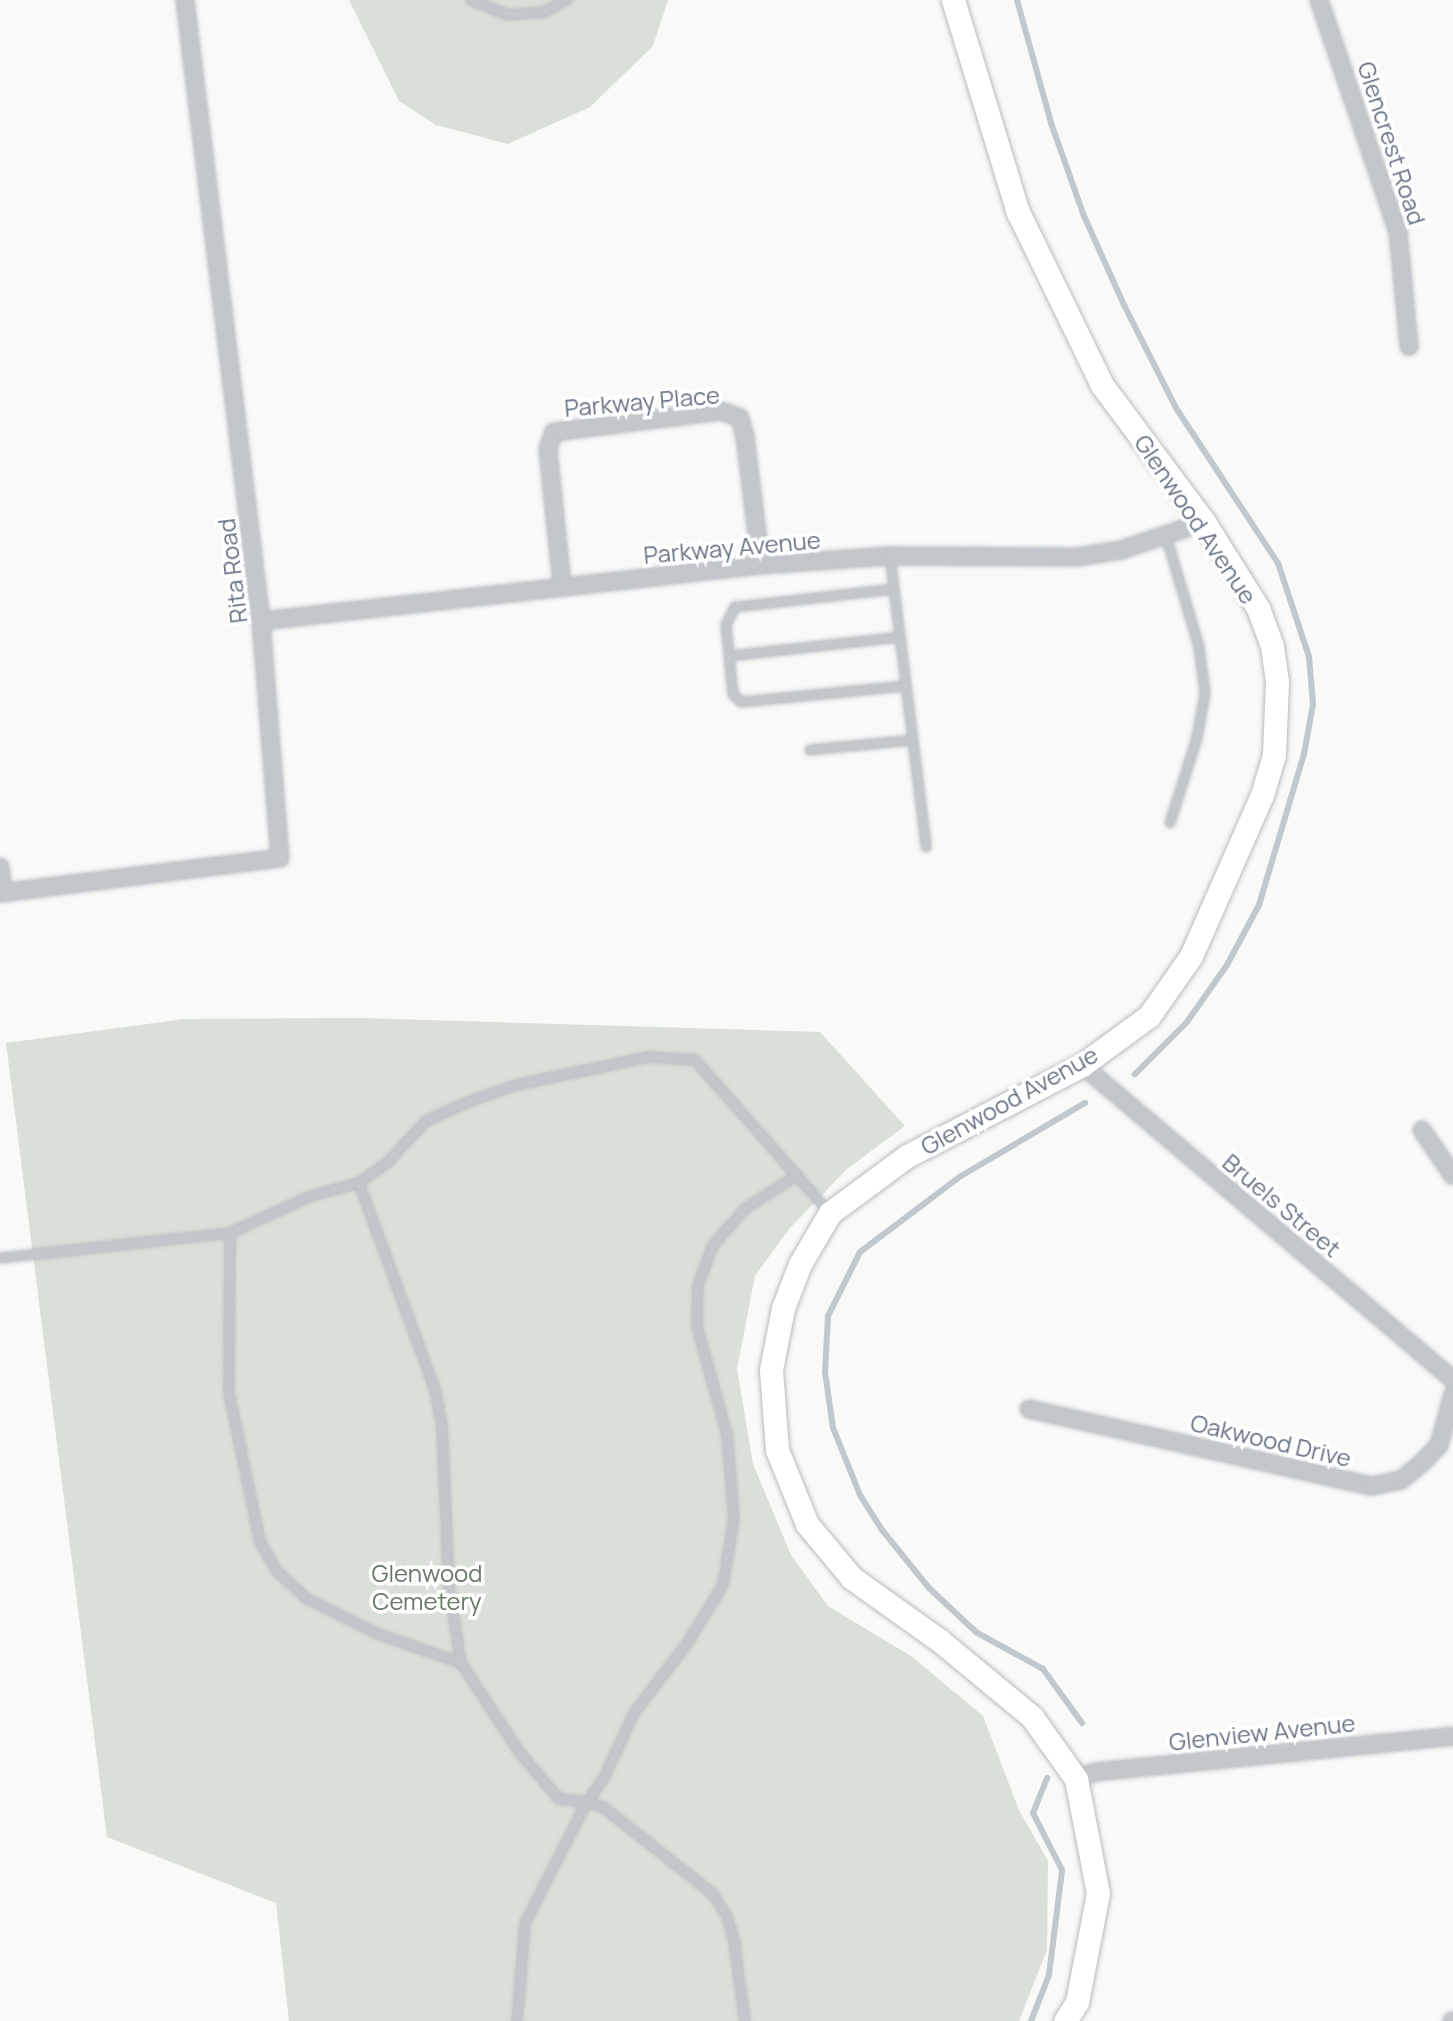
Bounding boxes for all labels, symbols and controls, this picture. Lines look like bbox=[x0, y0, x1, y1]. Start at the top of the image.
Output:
street label: Glencrest Road bbox=[1352, 58, 1432, 228]
street label: Parkway Place bbox=[563, 380, 721, 422]
street label: Glenwood Avenue bbox=[1129, 429, 1263, 609]
street label: Rita Road bbox=[211, 517, 253, 625]
street label: Parkway Avenue bbox=[642, 525, 822, 569]
street label: Glenwood Avenue bbox=[915, 1039, 1103, 1161]
street label: Bruels Street bbox=[1217, 1147, 1347, 1263]
street label: Oakwood Drive bbox=[1188, 1408, 1354, 1472]
park label: Glenwood Cemetery bbox=[372, 1559, 482, 1615]
street label: Glenview Avenue bbox=[1167, 1708, 1357, 1756]

